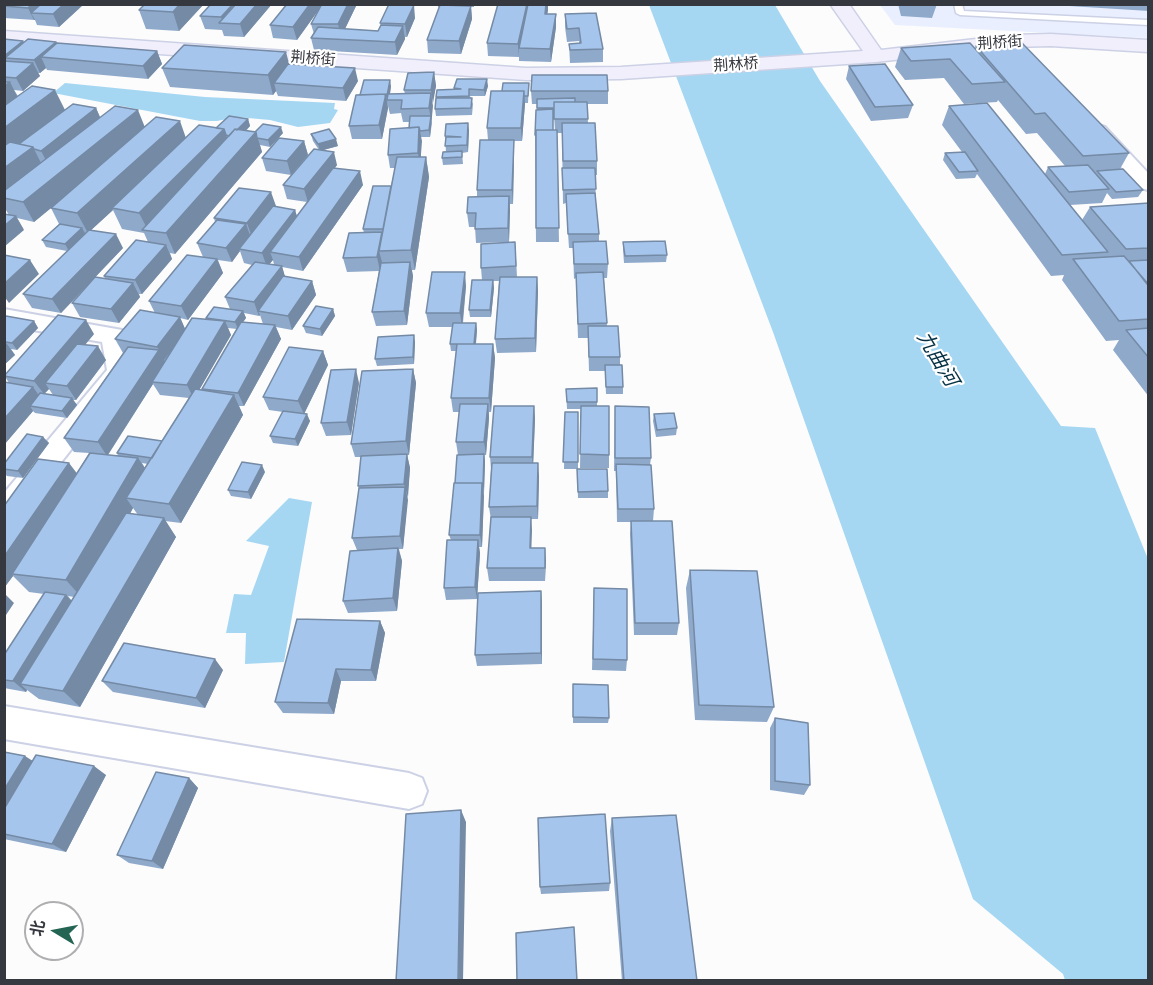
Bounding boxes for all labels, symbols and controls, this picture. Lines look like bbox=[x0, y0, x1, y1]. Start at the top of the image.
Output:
street label: 荆桥街 bbox=[977, 32, 1023, 54]
street label: 荆桥街 bbox=[290, 48, 336, 70]
street label: 荆林桥 bbox=[713, 54, 759, 76]
water label: 九曲河 bbox=[911, 327, 963, 391]
north arrow bbox=[24, 901, 84, 961]
text: 北 bbox=[27, 919, 48, 938]

